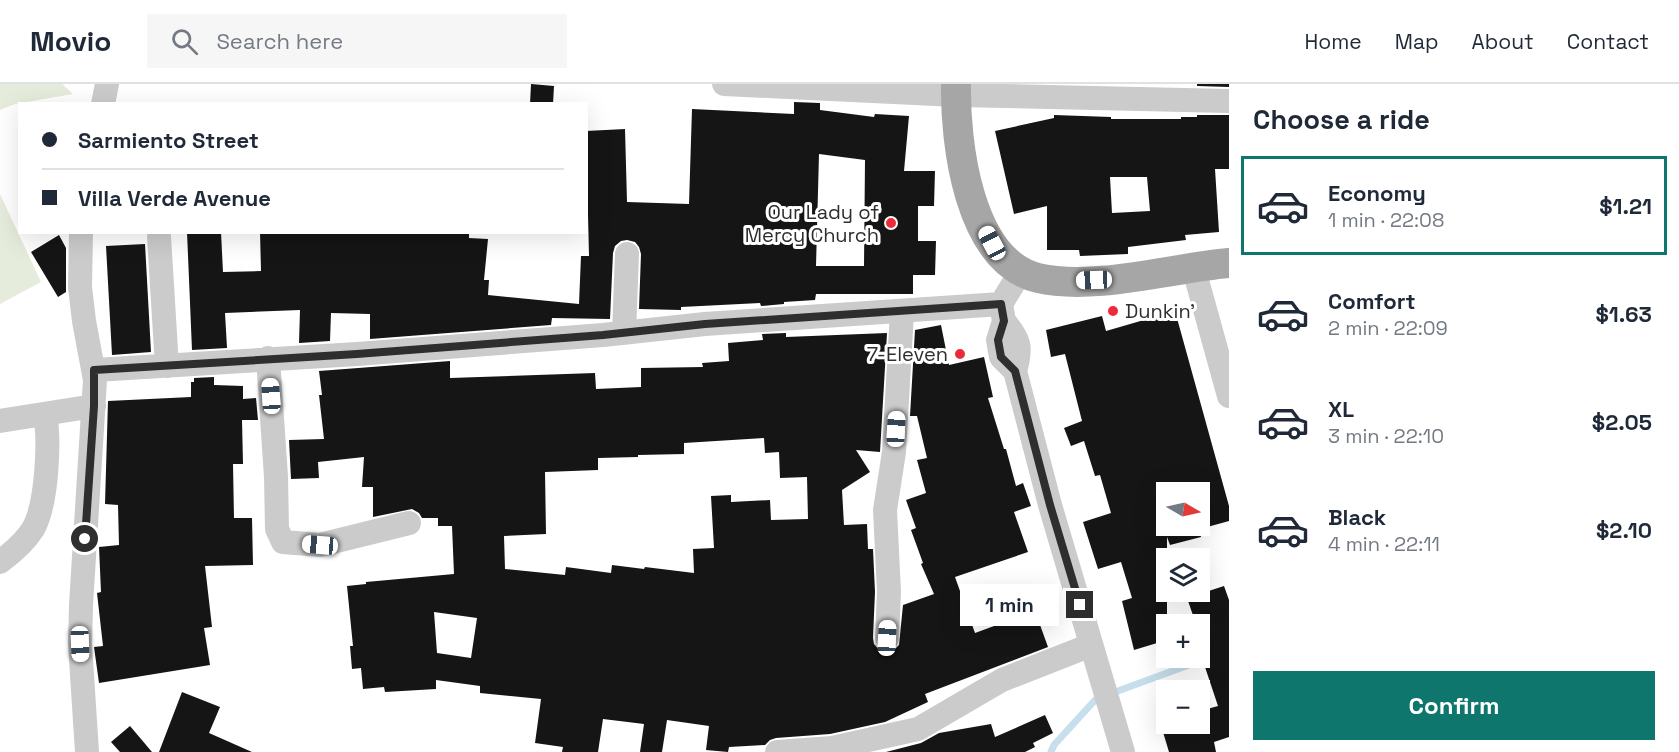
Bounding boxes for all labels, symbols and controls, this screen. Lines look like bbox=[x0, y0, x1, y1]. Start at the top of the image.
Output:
search box bbox=[147, 14, 567, 68]
text: Movio bbox=[30, 23, 111, 59]
icon: search bbox=[168, 25, 201, 58]
text: Search here bbox=[216, 27, 343, 55]
text: Home bbox=[1304, 28, 1362, 55]
text: Map bbox=[1395, 28, 1439, 55]
text: About bbox=[1472, 28, 1534, 55]
text: Contact bbox=[1567, 28, 1649, 55]
text: Choose a ride bbox=[1253, 102, 1430, 137]
text: Sarmiento Street bbox=[78, 126, 259, 154]
icon: car bbox=[1256, 179, 1310, 233]
text: Economy bbox=[1328, 179, 1426, 207]
text: Villa Verde Avenue bbox=[78, 184, 271, 212]
text: $1.21 bbox=[1599, 192, 1652, 220]
place label: Our Lady of Mercy Church bbox=[745, 199, 879, 248]
text: 1 min · 22:08 bbox=[1328, 207, 1444, 233]
marker: Our Lady of Mercy Church bbox=[884, 216, 898, 230]
car bbox=[976, 223, 1008, 263]
car bbox=[1076, 270, 1112, 290]
icon: car bbox=[1256, 287, 1310, 341]
text: Comfort bbox=[1328, 287, 1416, 315]
place label: Dunkin' bbox=[1125, 298, 1195, 324]
text: $1.63 bbox=[1595, 300, 1652, 328]
marker: Dunkin' bbox=[1106, 304, 1120, 318]
text: 2 min · 22:09 bbox=[1328, 315, 1448, 341]
place label: 7-Eleven bbox=[867, 341, 948, 367]
marker: 7-Eleven bbox=[953, 347, 967, 361]
car bbox=[261, 377, 281, 415]
icon: car bbox=[1256, 395, 1310, 449]
text: XL bbox=[1328, 395, 1354, 423]
text: $2.05 bbox=[1592, 408, 1652, 436]
car bbox=[886, 411, 906, 447]
text: 3 min · 22:10 bbox=[1328, 423, 1444, 449]
north arrow bbox=[1156, 482, 1210, 536]
map controls bbox=[1156, 482, 1210, 734]
icon: car bbox=[1256, 503, 1310, 557]
text: Black bbox=[1328, 503, 1386, 531]
text: $2.10 bbox=[1596, 516, 1652, 544]
route start bbox=[71, 525, 98, 552]
text: 4 min · 22:11 bbox=[1328, 531, 1440, 557]
car bbox=[301, 534, 339, 556]
button: layers bbox=[1156, 548, 1210, 602]
callout: 1 min bbox=[960, 584, 1059, 626]
route end bbox=[1066, 591, 1093, 618]
text: 1 min bbox=[985, 592, 1034, 618]
button: + bbox=[1156, 614, 1210, 668]
car bbox=[877, 620, 897, 656]
car bbox=[70, 626, 90, 662]
button: Confirm bbox=[1253, 671, 1655, 740]
button: − bbox=[1156, 680, 1210, 734]

